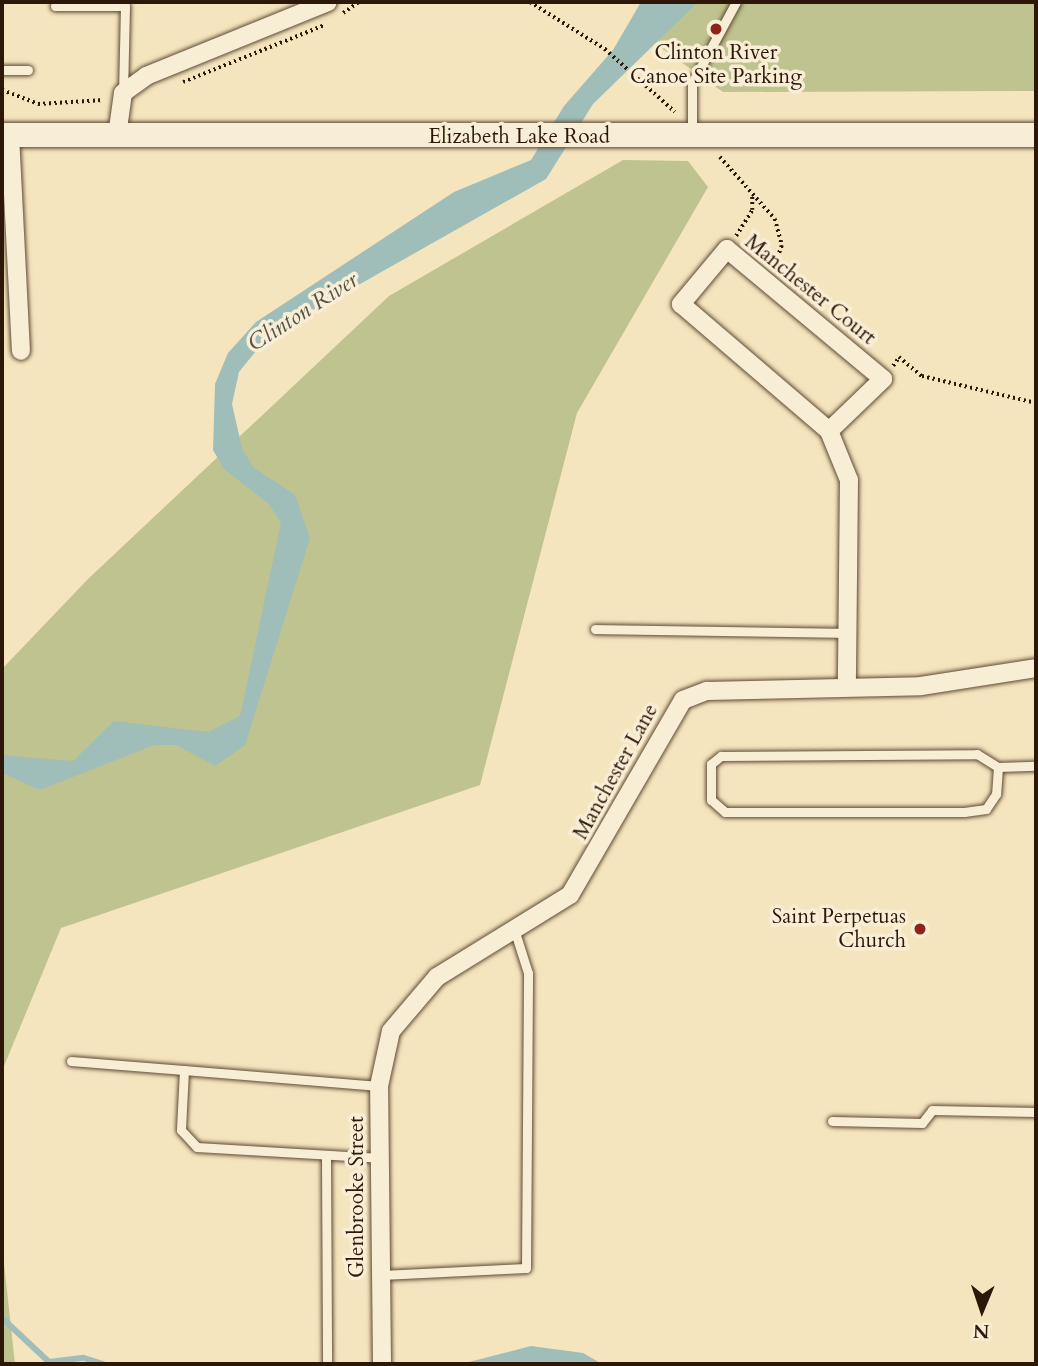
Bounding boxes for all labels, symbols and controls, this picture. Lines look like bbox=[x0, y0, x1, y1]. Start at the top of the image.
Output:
marker: Clinton River Canoe Site Parking bbox=[708, 21, 724, 37]
place label: Clinton River Canoe Site Parking bbox=[630, 40, 802, 90]
street label: Elizabeth Lake Road bbox=[428, 124, 610, 150]
street label: Manchester Court bbox=[739, 230, 881, 350]
water label: Clinton River bbox=[243, 266, 363, 358]
street label: Manchester Lane bbox=[568, 700, 664, 844]
place label: Saint Perpetuas Church bbox=[772, 904, 906, 954]
marker: Saint Perpetuas Church bbox=[912, 921, 928, 937]
street label: Glenbrooke Street bbox=[344, 1116, 370, 1278]
north arrow bbox=[947, 1275, 1017, 1345]
text: N bbox=[973, 1318, 990, 1344]

